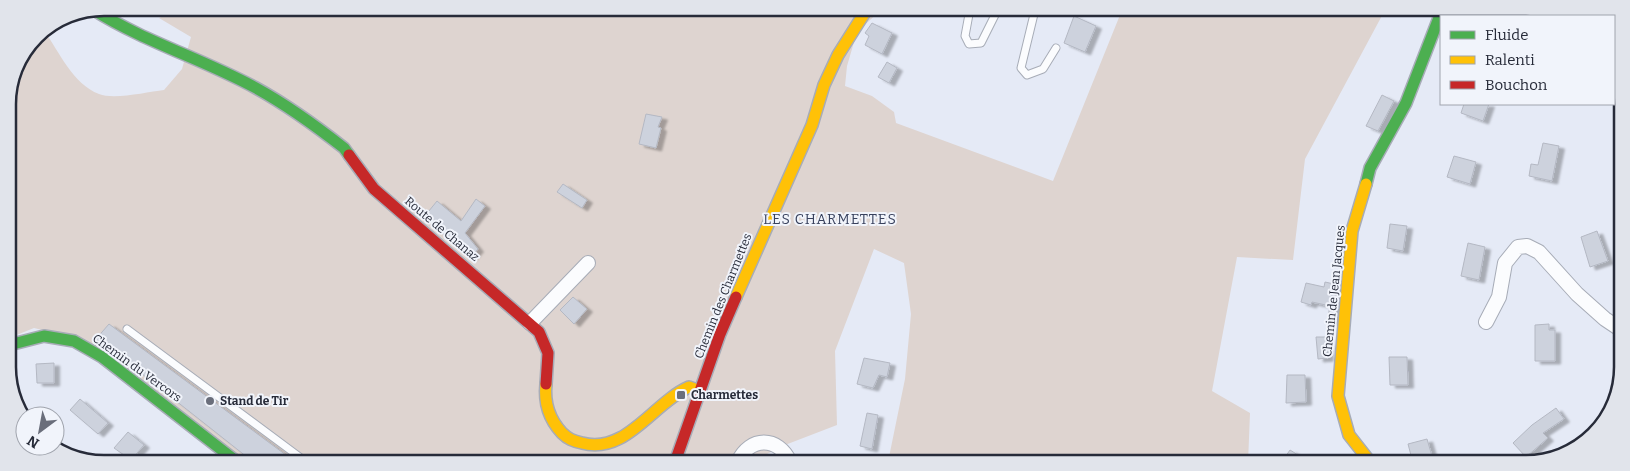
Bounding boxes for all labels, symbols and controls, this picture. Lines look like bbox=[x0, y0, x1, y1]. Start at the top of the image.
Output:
legend bbox=[1440, 15, 1615, 105]
text: Fluide bbox=[1485, 26, 1528, 44]
text: Ralenti bbox=[1485, 51, 1535, 69]
text: Bouchon bbox=[1485, 76, 1548, 94]
street label: Route de Chanaz bbox=[402, 194, 482, 264]
district label: LES CHARMETTES bbox=[763, 211, 897, 228]
street label: Chemin de Jean Jacques bbox=[1320, 224, 1348, 358]
street label: Chemin des Charmettes bbox=[691, 231, 755, 361]
street label: Chemin du Vercors bbox=[90, 331, 184, 405]
place label: Charmettes bbox=[691, 388, 758, 402]
marker: Charmettes bbox=[675, 389, 687, 401]
place label: Stand de Tir bbox=[220, 394, 289, 408]
marker: Stand de Tir bbox=[204, 395, 216, 407]
north arrow bbox=[15, 406, 65, 456]
text: N bbox=[24, 431, 42, 452]

